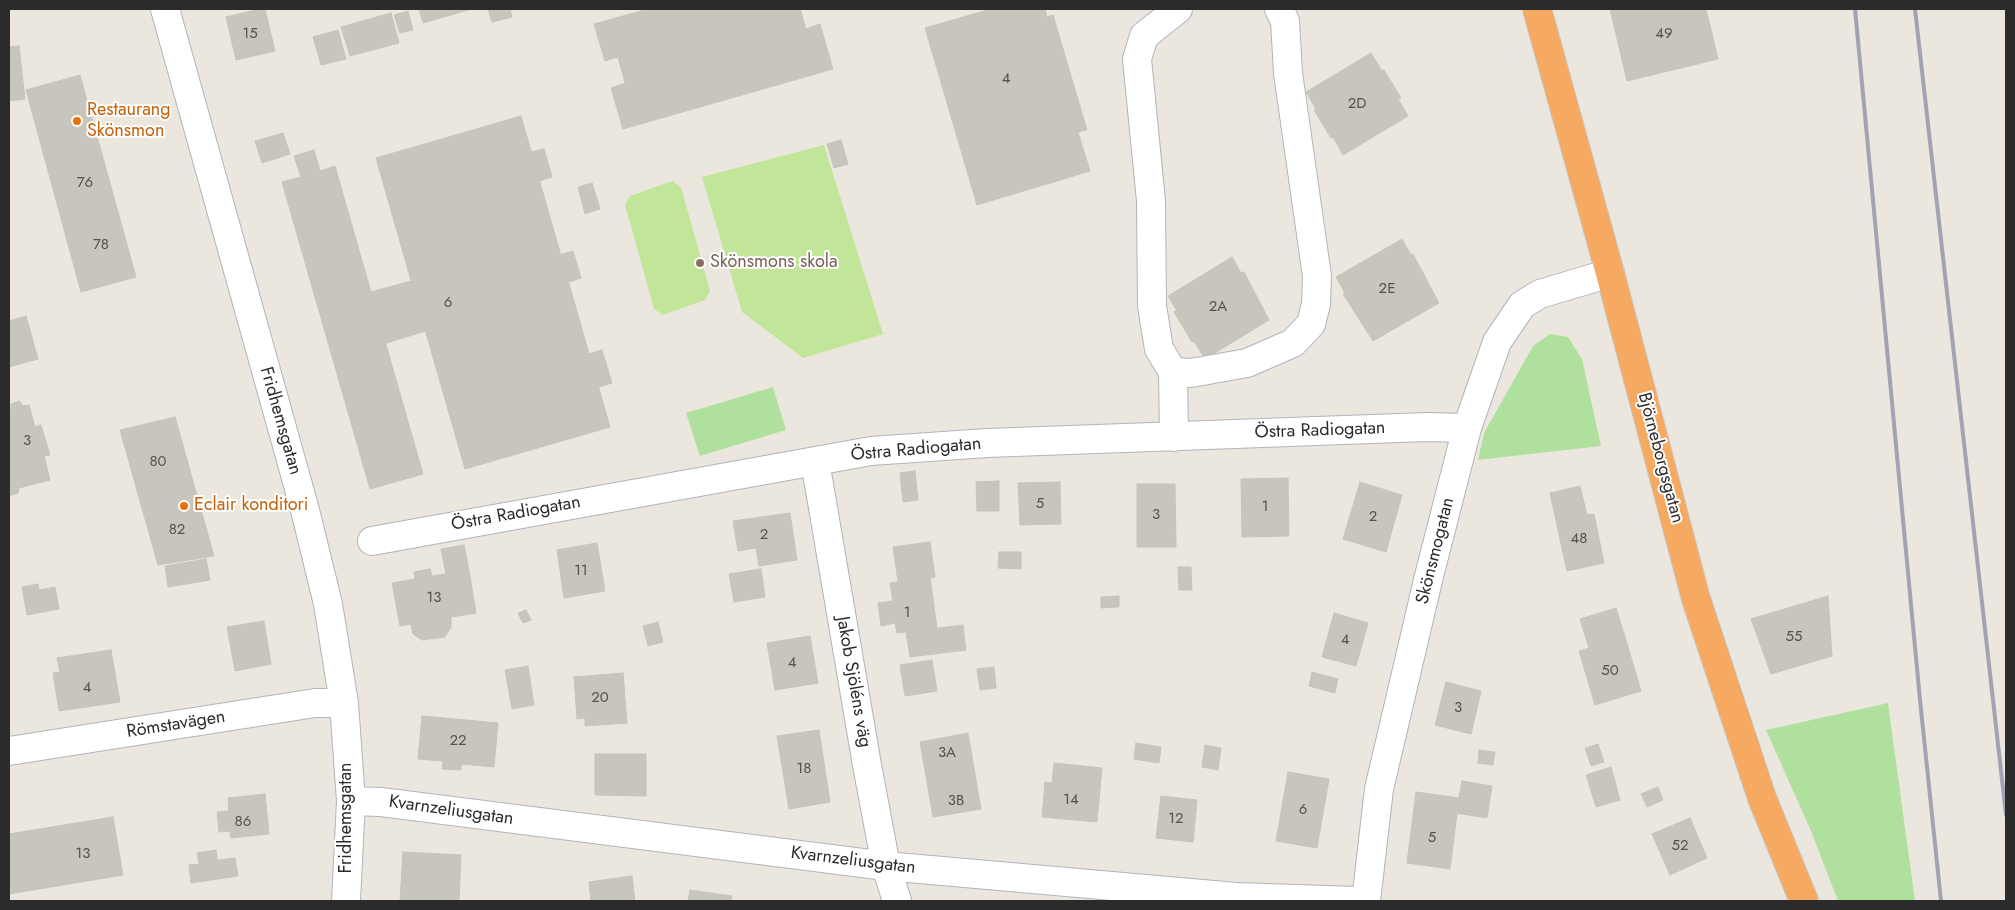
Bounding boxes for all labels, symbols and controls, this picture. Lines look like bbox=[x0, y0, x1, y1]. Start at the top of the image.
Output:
house number: 15 bbox=[242, 25, 258, 43]
house number: 49 bbox=[1655, 25, 1673, 43]
house number: 4 bbox=[1002, 70, 1010, 88]
house number: 2D bbox=[1348, 95, 1366, 113]
place label: Restaurang Skönsmon bbox=[87, 100, 171, 142]
marker: Restaurang Skönsmon bbox=[71, 115, 83, 127]
house number: 76 bbox=[77, 174, 93, 192]
house number: 78 bbox=[93, 236, 109, 254]
place label: Skönsmons skola bbox=[710, 252, 838, 274]
marker: Skönsmons skola bbox=[694, 257, 706, 269]
house number: 2E bbox=[1379, 280, 1395, 298]
house number: 6 bbox=[444, 294, 452, 312]
house number: 2A bbox=[1209, 298, 1227, 316]
street label: Fridhemsgatan bbox=[254, 365, 306, 477]
street label: Björneborgsgatan bbox=[1632, 390, 1688, 526]
street label: Östra Radiogatan bbox=[1254, 418, 1386, 444]
house number: 3 bbox=[23, 432, 31, 450]
street label: Östra Radiogatan bbox=[850, 434, 982, 466]
house number: 80 bbox=[149, 453, 167, 471]
street label: Östra Radiogatan bbox=[450, 492, 582, 536]
place label: Eclair konditori bbox=[194, 495, 308, 517]
house number: 5 bbox=[1036, 495, 1044, 513]
street label: Skönsmogatan bbox=[1412, 495, 1460, 607]
house number: 1 bbox=[1262, 498, 1268, 516]
marker: Eclair konditori bbox=[178, 500, 190, 512]
house number: 3 bbox=[1152, 506, 1160, 524]
house number: 2 bbox=[1369, 508, 1377, 526]
house number: 82 bbox=[169, 521, 185, 539]
house number: 2 bbox=[760, 526, 768, 544]
house number: 48 bbox=[1571, 530, 1587, 548]
house number: 11 bbox=[574, 562, 588, 580]
house number: 13 bbox=[427, 589, 441, 607]
house number: 1 bbox=[904, 604, 910, 622]
street label: Jakob Sjöléns väg bbox=[831, 615, 875, 749]
house number: 55 bbox=[1786, 628, 1802, 646]
house number: 4 bbox=[1341, 631, 1349, 649]
house number: 4 bbox=[788, 654, 796, 672]
house number: 50 bbox=[1601, 662, 1619, 680]
house number: 4 bbox=[83, 679, 91, 697]
house number: 20 bbox=[591, 689, 609, 707]
house number: 3 bbox=[1454, 699, 1462, 717]
street label: Römstavägen bbox=[125, 707, 227, 743]
house number: 22 bbox=[449, 732, 467, 750]
house number: 3A bbox=[938, 744, 956, 762]
house number: 18 bbox=[797, 760, 811, 778]
street label: Fridhemsgatan bbox=[336, 762, 358, 874]
house number: 14 bbox=[1063, 791, 1079, 809]
street label: Kvarnzeliusgatan bbox=[387, 792, 515, 830]
house number: 3B bbox=[948, 792, 964, 810]
house number: 6 bbox=[1299, 801, 1307, 819]
house number: 12 bbox=[1168, 810, 1184, 828]
house number: 86 bbox=[235, 813, 251, 831]
house number: 5 bbox=[1428, 829, 1436, 847]
house number: 52 bbox=[1672, 837, 1688, 855]
street label: Kvarnzeliusgatan bbox=[789, 843, 917, 879]
house number: 13 bbox=[76, 845, 90, 863]

